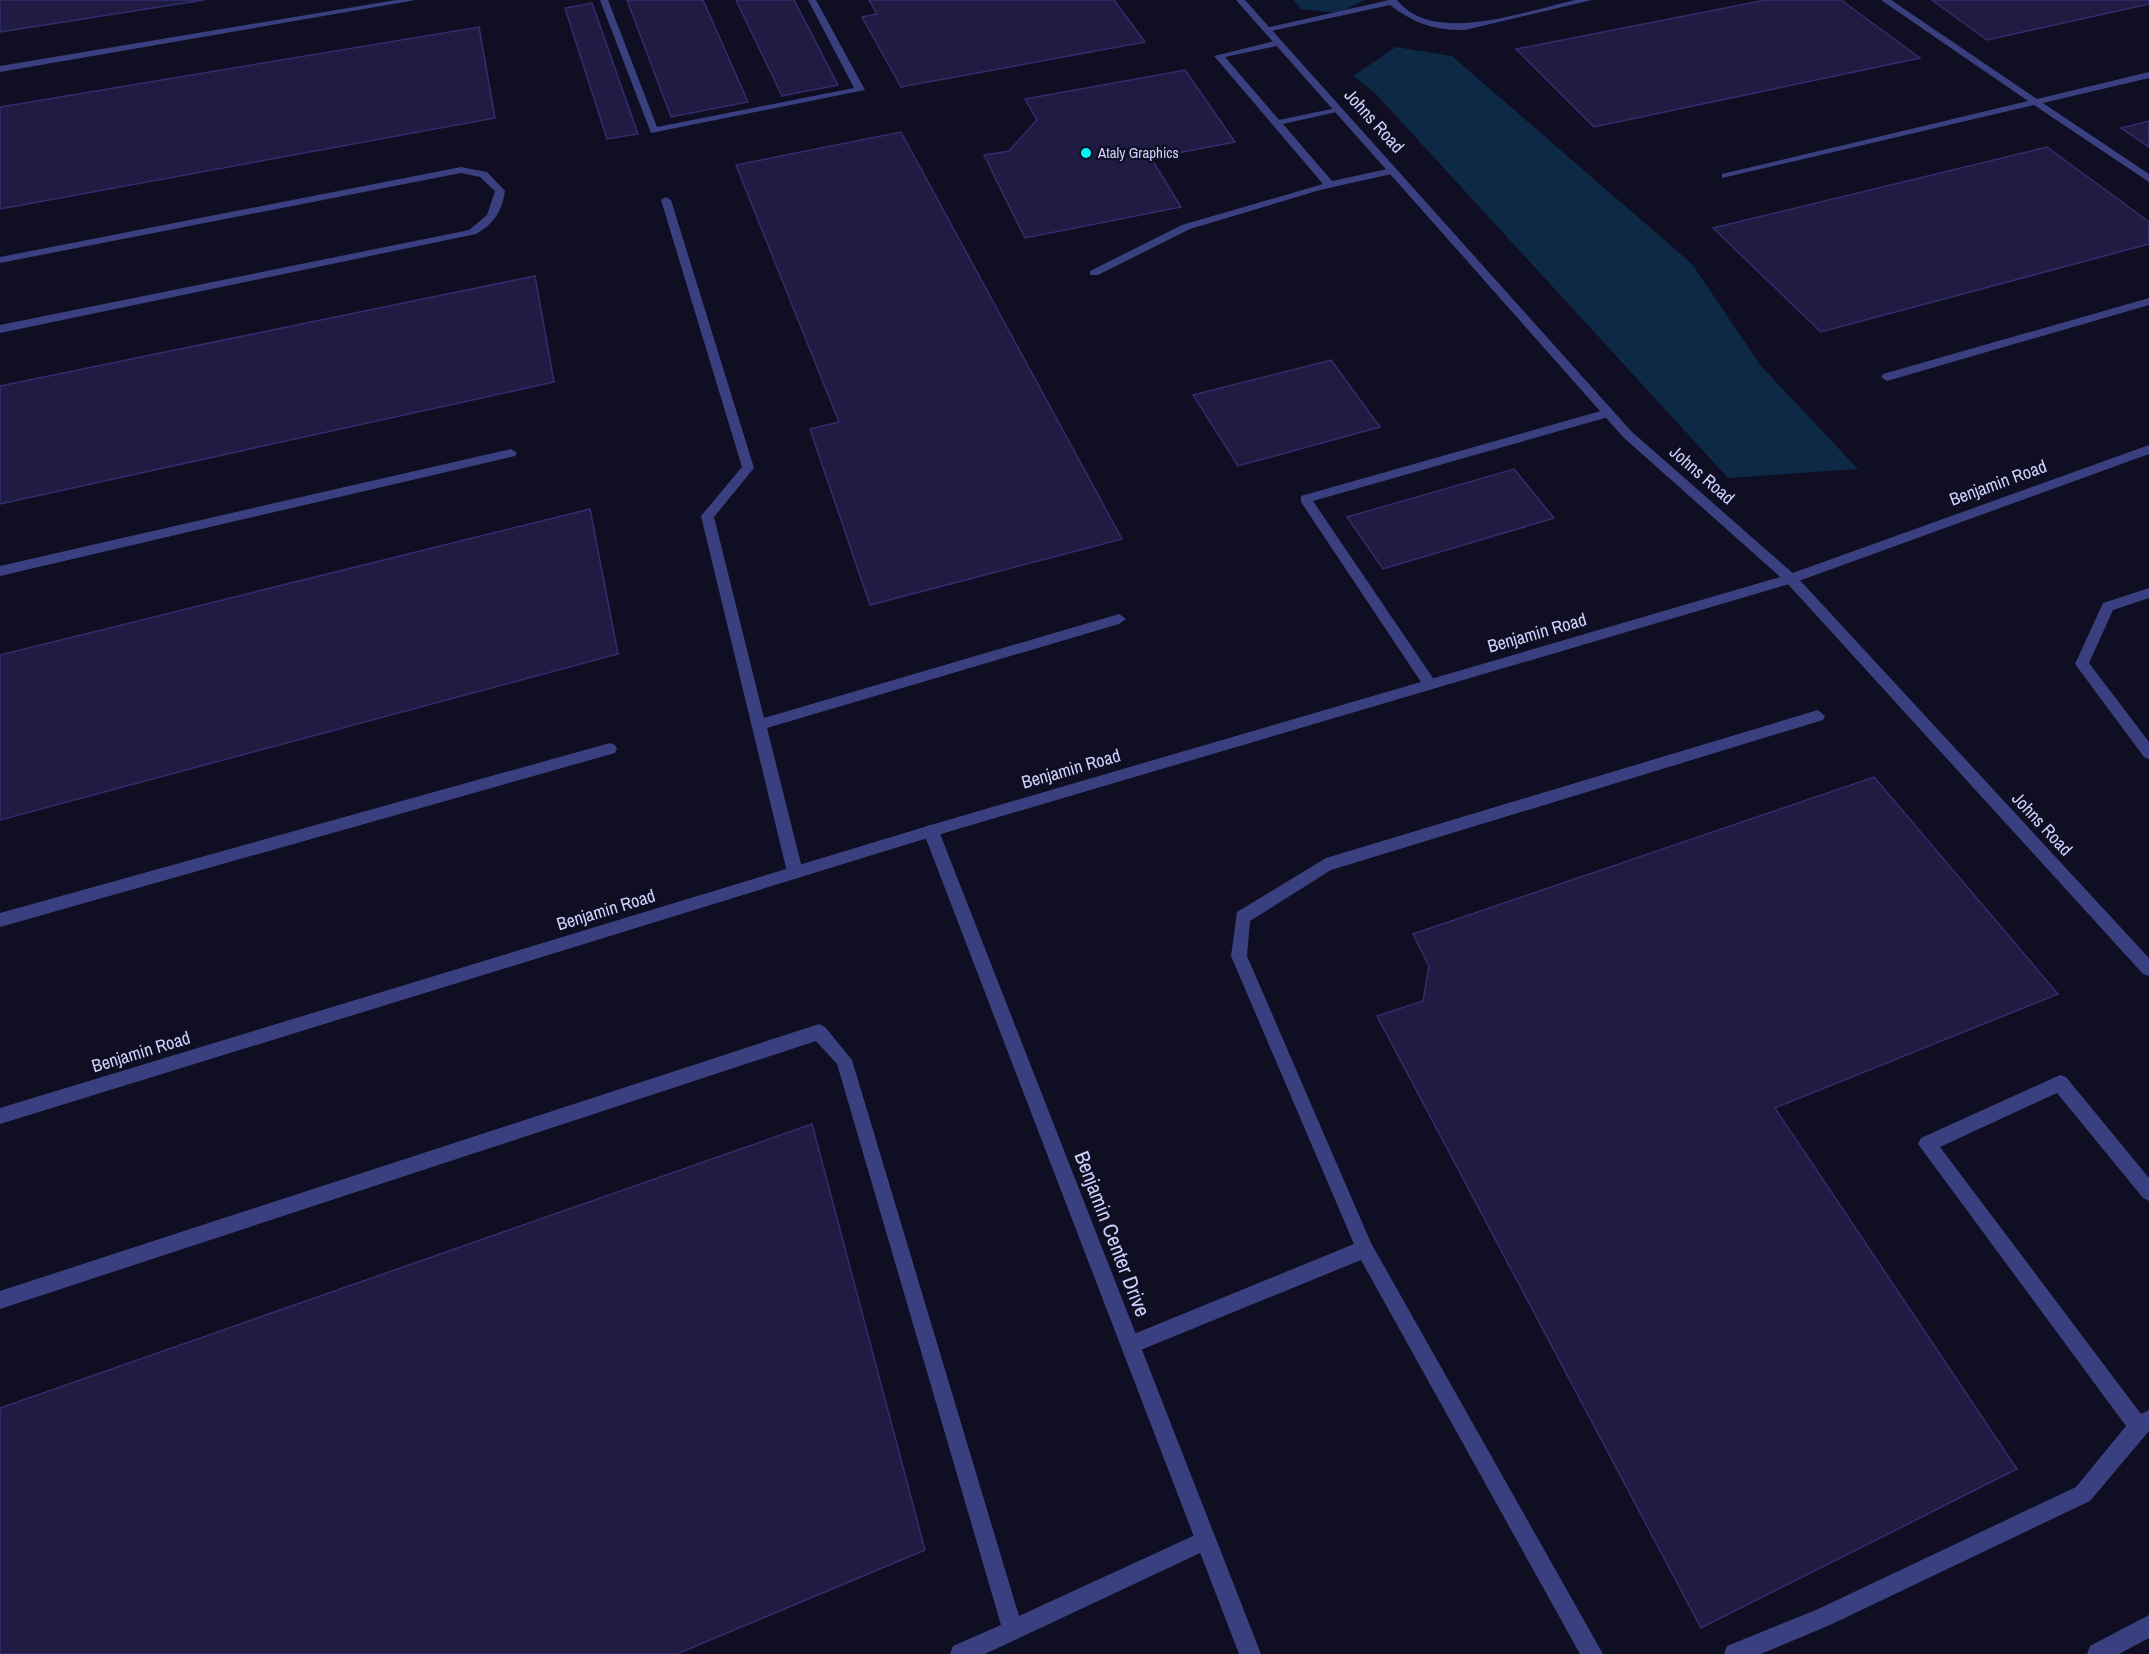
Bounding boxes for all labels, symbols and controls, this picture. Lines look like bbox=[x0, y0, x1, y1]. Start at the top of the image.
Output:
street label: Johns Road bbox=[1339, 83, 1410, 158]
place label: Ataly Graphics bbox=[1097, 142, 1179, 163]
marker: Ataly Graphics bbox=[1079, 146, 1093, 160]
street label: Johns Road bbox=[1664, 439, 1740, 510]
street label: Benjamin Road bbox=[1946, 453, 2050, 512]
street label: Benjamin Road bbox=[1485, 606, 1589, 659]
street label: Benjamin Road bbox=[1019, 742, 1123, 795]
street label: Johns Road bbox=[2006, 786, 2078, 861]
street label: Benjamin Road bbox=[554, 883, 658, 936]
street label: Benjamin Road bbox=[89, 1025, 193, 1078]
street label: Benjamin Center Drive bbox=[1068, 1147, 1157, 1321]

